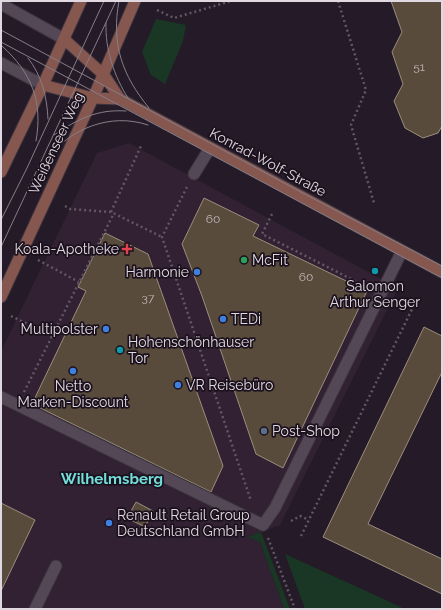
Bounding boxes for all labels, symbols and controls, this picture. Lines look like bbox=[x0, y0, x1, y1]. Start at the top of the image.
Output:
house number: 51 bbox=[413, 60, 425, 74]
street label: Weißenseer Weg bbox=[25, 90, 87, 196]
street label: Konrad-Wolf-Straße bbox=[207, 125, 329, 199]
house number: 60 bbox=[206, 212, 220, 226]
place label: Koala-Apotheke bbox=[15, 241, 119, 257]
marker: Koala-Apotheke bbox=[122, 244, 132, 254]
place label: McFit bbox=[252, 252, 288, 268]
marker: McFit bbox=[239, 255, 249, 265]
place label: Harmonie bbox=[126, 264, 189, 280]
marker: Salomon Arthur Senger bbox=[370, 266, 380, 276]
marker: Harmonie bbox=[192, 267, 202, 277]
house number: 60 bbox=[299, 270, 313, 284]
place label: Salomon Arthur Senger bbox=[330, 278, 420, 310]
house number: 37 bbox=[142, 291, 155, 305]
place label: TEDi bbox=[231, 311, 261, 327]
marker: TEDi bbox=[218, 314, 228, 324]
place label: Multipolster bbox=[21, 321, 98, 337]
marker: Multipolster bbox=[101, 324, 111, 334]
place label: Hohenschönhauser Tor bbox=[128, 334, 254, 366]
marker: Hohenschönhauser Tor bbox=[115, 345, 125, 355]
marker: Netto Marken-Discount bbox=[68, 366, 78, 376]
place label: VR Reisebüro bbox=[186, 377, 273, 393]
place label: Netto Marken-Discount bbox=[18, 378, 129, 410]
marker: VR Reisebüro bbox=[173, 380, 183, 390]
place label: Post-Shop bbox=[272, 423, 340, 439]
marker: Post-Shop bbox=[259, 426, 269, 436]
district label: Wilhelmsberg bbox=[61, 470, 163, 488]
place label: Renault Retail Group Deutschland GmbH bbox=[117, 507, 250, 539]
marker: Renault Retail Group Deutschland GmbH bbox=[104, 518, 114, 528]

